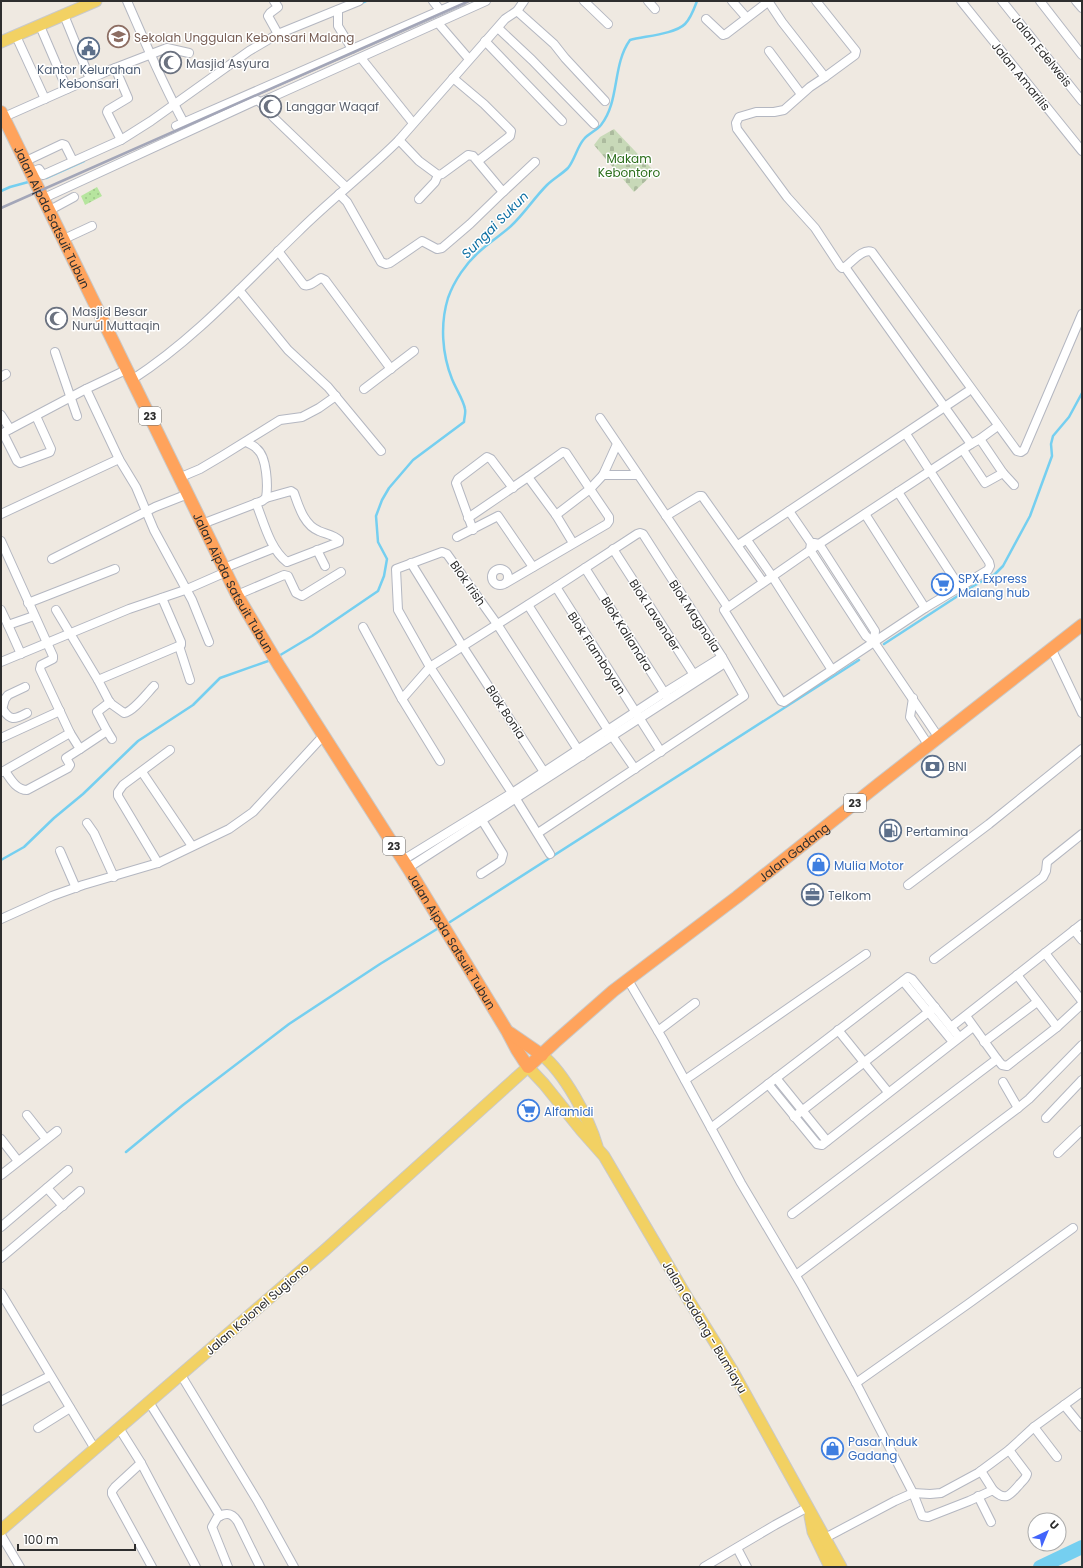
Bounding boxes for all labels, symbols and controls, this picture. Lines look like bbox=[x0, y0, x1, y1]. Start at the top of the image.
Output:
street label: Jalan Edelweis bbox=[1008, 12, 1076, 90]
school or university icon: Sekolah Unggulan Kebonsari Malang bbox=[105, 24, 131, 50]
place label: Sekolah Unggulan Kebonsari Malang bbox=[134, 29, 354, 46]
public building icon: Kantor Kelurahan Kebonsari bbox=[76, 35, 102, 61]
street label: Jalan Amarilis bbox=[988, 38, 1054, 114]
mosque icon: Masjid Asyura bbox=[157, 50, 183, 76]
place label: Masjid Asyura bbox=[186, 55, 269, 72]
place label: Kantor Kelurahan Kebonsari bbox=[37, 61, 141, 92]
mosque icon: Langgar Waqaf bbox=[257, 93, 283, 119]
place label: Langgar Waqaf bbox=[286, 98, 379, 115]
street label: Jalan Aipda Satsuit Tubun bbox=[10, 143, 94, 291]
park label: Makam Kebontoro bbox=[598, 150, 660, 181]
water label: Sungai Sukun bbox=[457, 187, 533, 263]
place label: Masjid Besar Nurul Muttaqin bbox=[72, 303, 160, 334]
mosque icon: Masjid Besar Nurul Muttaqin bbox=[43, 305, 69, 331]
road number: 23 bbox=[139, 407, 161, 425]
street label: Jalan Aipda Satsuit Tubun bbox=[189, 510, 278, 656]
street label: Blok Irish bbox=[446, 557, 490, 609]
place label: SPX Express Malang hub bbox=[958, 570, 1030, 601]
supermarket icon: SPX Express Malang hub bbox=[930, 572, 956, 598]
street label: Blok Lavender bbox=[625, 576, 685, 655]
street label: Blok Magnolia bbox=[665, 576, 725, 656]
street label: Blok Kaliandra bbox=[597, 593, 657, 675]
street label: Blok Flamboyan bbox=[564, 608, 630, 698]
street label: Blok Bonia bbox=[482, 682, 530, 742]
bank icon: BNI bbox=[919, 753, 945, 779]
place label: BNI bbox=[948, 758, 967, 775]
road number: 23 bbox=[844, 794, 866, 812]
fuel station icon: Pertamina bbox=[877, 818, 903, 844]
street label: Jalan Gadang bbox=[755, 819, 832, 885]
place label: Pertamina bbox=[906, 823, 968, 840]
road number: 23 bbox=[383, 837, 405, 855]
shop icon: Mulia Motor bbox=[806, 852, 832, 878]
place label: Mulia Motor bbox=[834, 857, 904, 874]
street label: Jalan Aipda Satsuit Tubun bbox=[404, 869, 500, 1012]
office icon: Telkom bbox=[800, 882, 826, 908]
place label: Telkom bbox=[828, 887, 871, 904]
supermarket icon: Alfamidi bbox=[515, 1098, 541, 1124]
place label: Alfamidi bbox=[544, 1103, 594, 1120]
street label: Jalan Gadang - Bumiayu bbox=[659, 1258, 751, 1396]
street label: Jalan Kolonel Sugiono bbox=[202, 1259, 313, 1359]
place label: Pasar Induk Gadang bbox=[848, 1433, 919, 1464]
shop icon: Pasar Induk Gadang bbox=[819, 1435, 845, 1461]
north arrow bbox=[1027, 1512, 1067, 1552]
text: U bbox=[1046, 1516, 1062, 1533]
scale bar bbox=[18, 1526, 135, 1552]
text: 100 m bbox=[24, 1531, 58, 1548]

